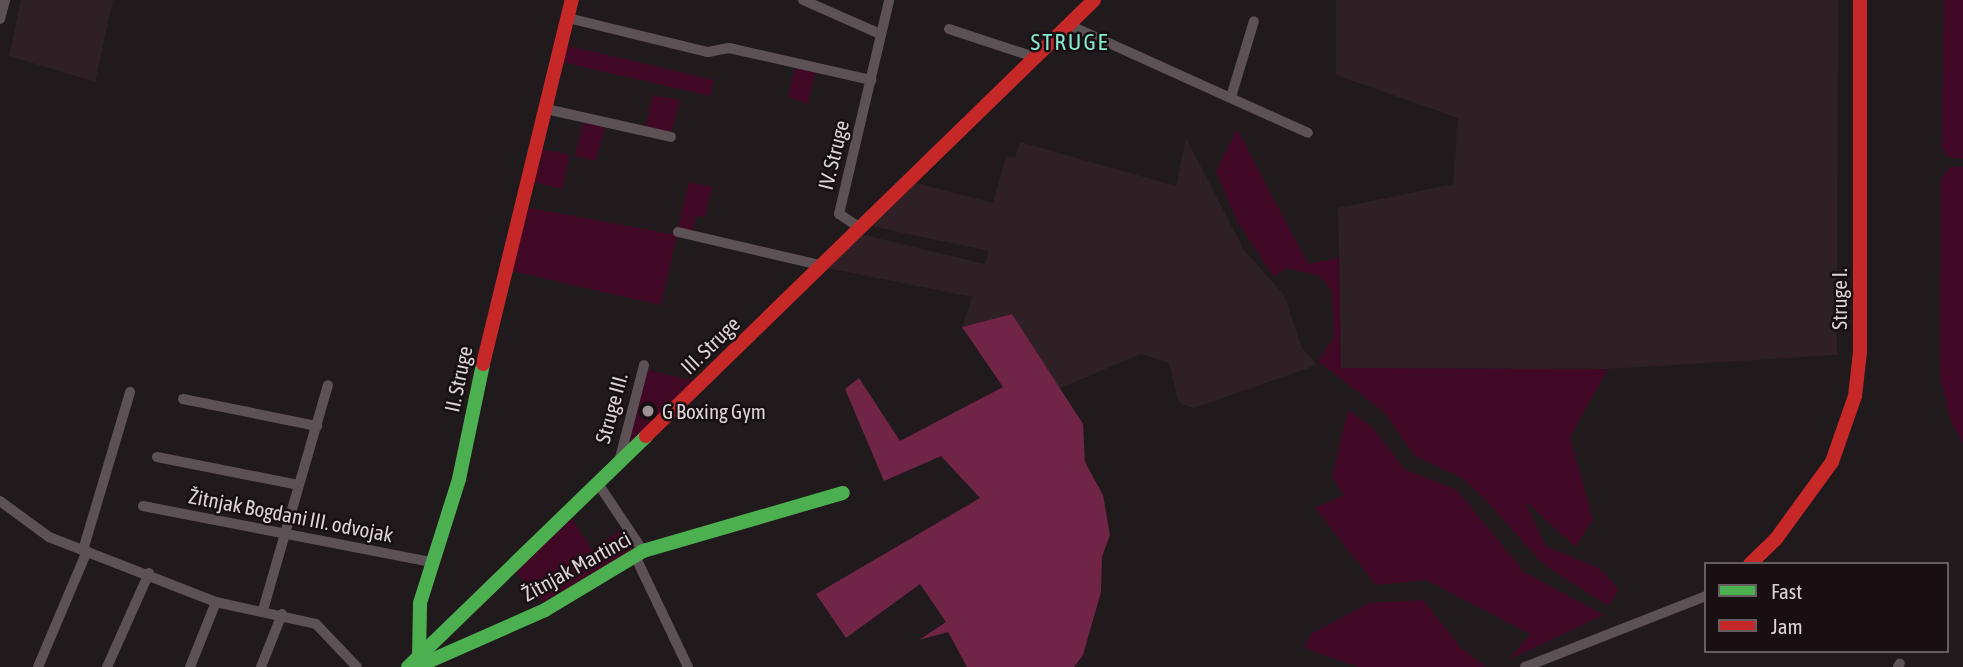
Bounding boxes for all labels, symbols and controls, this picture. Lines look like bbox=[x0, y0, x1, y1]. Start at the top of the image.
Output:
district label: STRUGE bbox=[1031, 28, 1109, 56]
street label: IV. Struge bbox=[812, 118, 854, 192]
street label: Struge I. bbox=[1826, 268, 1852, 330]
street label: III. Struge bbox=[675, 311, 745, 379]
street label: II. Struge bbox=[439, 344, 477, 414]
street label: Struge III. bbox=[590, 370, 632, 446]
place label: G Boxing Gym bbox=[662, 398, 766, 424]
marker: G Boxing Gym bbox=[640, 403, 656, 419]
street label: Žitnjak Bogdani III. odvojak bbox=[187, 483, 395, 547]
street label: Žitnjak Martinci bbox=[517, 526, 635, 606]
legend bbox=[1704, 562, 1949, 653]
text: Fast bbox=[1771, 579, 1802, 603]
text: Jam bbox=[1771, 614, 1803, 638]

